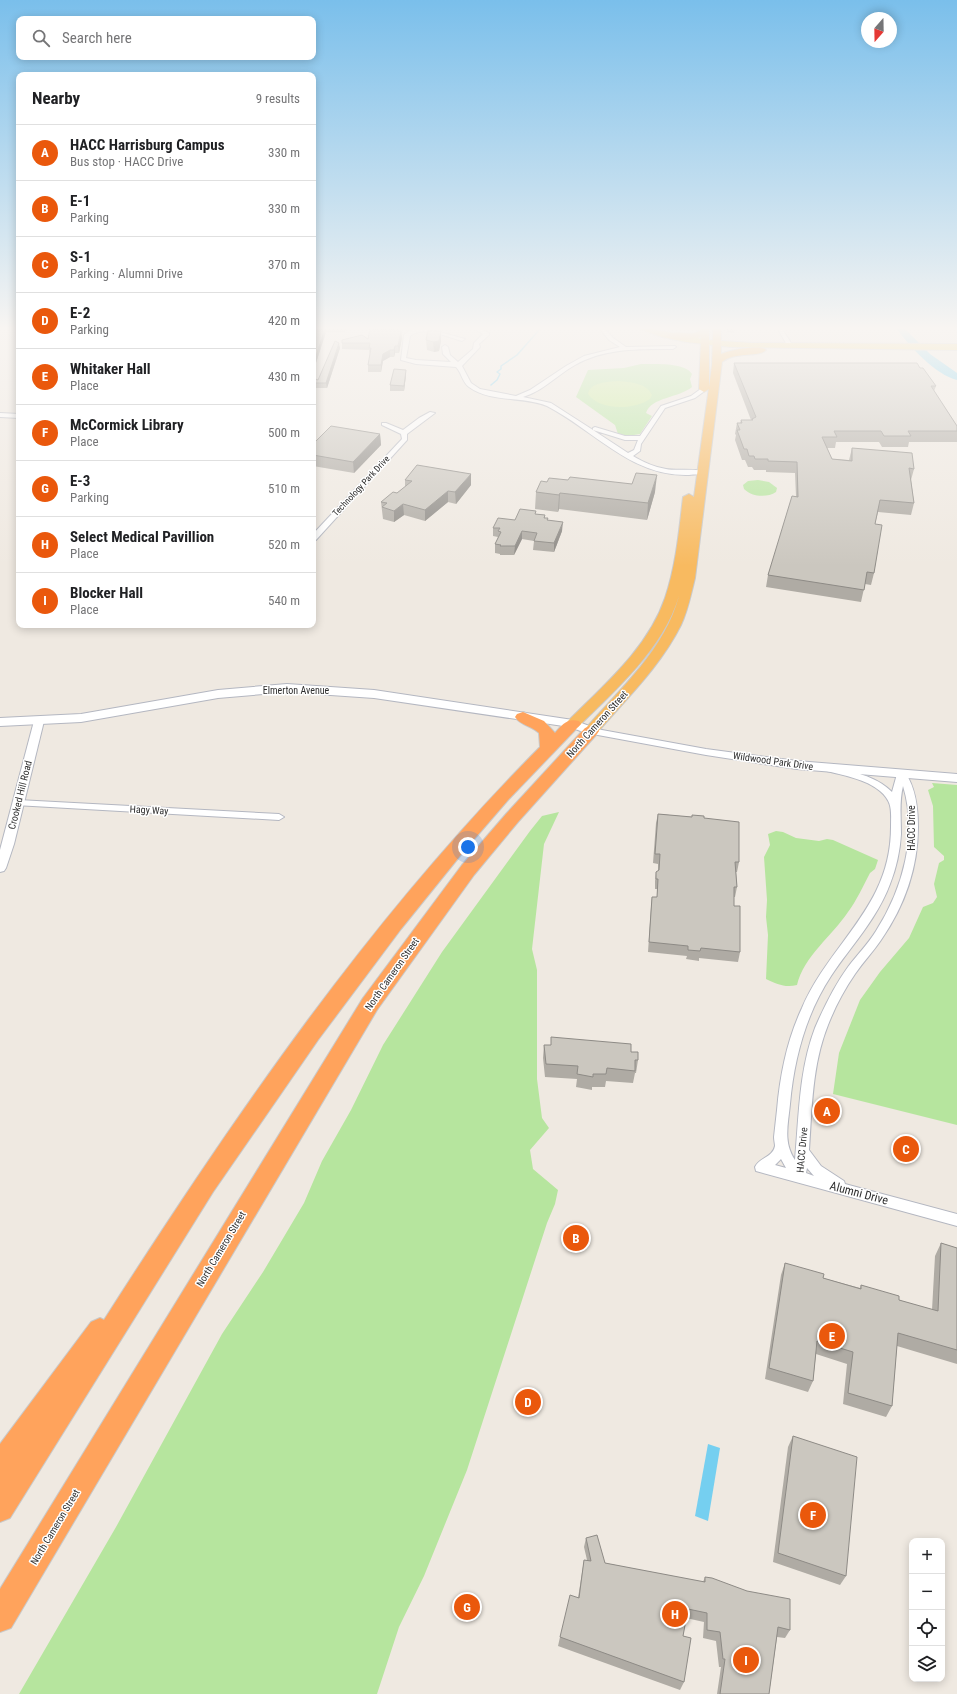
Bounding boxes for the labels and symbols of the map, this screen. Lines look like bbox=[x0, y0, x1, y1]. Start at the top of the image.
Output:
north arrow bbox=[861, 12, 897, 48]
street label: Technology Park Drive bbox=[330, 454, 392, 518]
street label: Elmerton Avenue bbox=[263, 685, 330, 696]
street label: North Cameron Street bbox=[564, 688, 630, 760]
street label: Wildwood Park Drive bbox=[732, 750, 814, 772]
street label: Crooked Hill Road bbox=[6, 759, 34, 831]
street label: Hagy Way bbox=[129, 803, 169, 817]
street label: HACC Drive bbox=[906, 805, 917, 851]
your location bbox=[458, 837, 478, 857]
street label: North Cameron Street bbox=[363, 936, 421, 1012]
pin: A bbox=[814, 1096, 840, 1126]
street label: HACC Drive bbox=[795, 1127, 809, 1173]
pin: C bbox=[893, 1134, 919, 1164]
street label: Alumni Drive bbox=[828, 1179, 890, 1208]
street label: North Cameron Street bbox=[194, 1209, 248, 1289]
pin: B bbox=[563, 1223, 589, 1253]
pin: E bbox=[819, 1321, 845, 1351]
pin: D bbox=[515, 1387, 541, 1417]
street label: North Cameron Street bbox=[28, 1487, 82, 1567]
pin: F bbox=[800, 1500, 826, 1530]
pin: G bbox=[454, 1592, 480, 1622]
pin: H bbox=[662, 1599, 688, 1629]
pin: I bbox=[733, 1645, 759, 1675]

